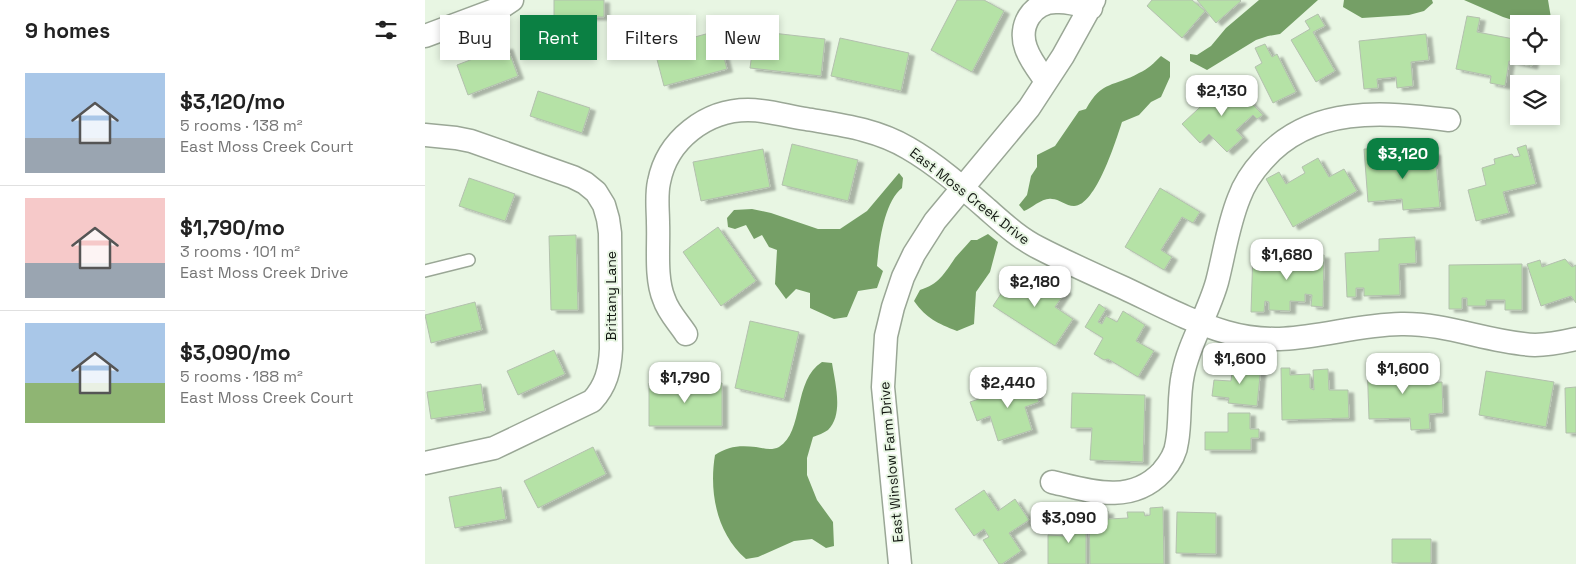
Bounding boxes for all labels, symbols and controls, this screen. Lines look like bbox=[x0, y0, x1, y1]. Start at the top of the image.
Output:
chip: Buy bbox=[440, 15, 510, 60]
chip: Rent bbox=[520, 15, 597, 60]
chip: Filters bbox=[607, 15, 696, 60]
chip: New bbox=[706, 15, 779, 60]
map controls bbox=[1510, 15, 1560, 125]
button: locate bbox=[1510, 15, 1560, 65]
icon: filters bbox=[372, 16, 400, 44]
text: 9 homes bbox=[25, 17, 110, 44]
pin: $2,130 bbox=[1181, 74, 1263, 117]
button: layers bbox=[1510, 75, 1560, 125]
text: $2,130 bbox=[1197, 80, 1247, 101]
text: $3,120/mo bbox=[180, 88, 285, 115]
icon: home bbox=[65, 93, 125, 153]
text: 5 rooms · 138 m² bbox=[180, 115, 303, 136]
text: East Moss Creek Court bbox=[180, 136, 354, 157]
pin: $3,120 bbox=[1362, 138, 1444, 180]
street label: East Moss Creek Drive bbox=[906, 143, 1034, 249]
text: $3,120 bbox=[1378, 143, 1428, 164]
text: $1,790/mo bbox=[180, 214, 285, 241]
icon: home bbox=[65, 218, 125, 278]
pin: $1,680 bbox=[1246, 238, 1328, 281]
text: 3 rooms · 101 m² bbox=[180, 241, 300, 262]
text: $1,680 bbox=[1261, 244, 1313, 265]
street label: Brittany Lane bbox=[602, 251, 620, 341]
text: East Moss Creek Drive bbox=[180, 262, 349, 283]
pin: $2,180 bbox=[994, 266, 1076, 308]
text: $2,180 bbox=[1010, 271, 1060, 292]
text: $3,090/mo bbox=[180, 339, 291, 366]
pin: $1,600 bbox=[1199, 342, 1281, 385]
icon: home bbox=[65, 343, 125, 403]
text: $1,600 bbox=[1214, 348, 1266, 369]
pin: $1,600 bbox=[1362, 352, 1444, 395]
text: $1,600 bbox=[1377, 358, 1429, 379]
pin: $1,790 bbox=[644, 362, 726, 404]
text: 5 rooms · 188 m² bbox=[180, 366, 303, 387]
pin: $2,440 bbox=[967, 366, 1049, 409]
text: $1,790 bbox=[660, 367, 710, 388]
text: $2,440 bbox=[981, 372, 1035, 393]
street label: East Winslow Farm Drive bbox=[875, 381, 907, 543]
text: East Moss Creek Court bbox=[180, 387, 354, 408]
pin: $3,090 bbox=[1028, 502, 1110, 544]
text: $3,090 bbox=[1042, 507, 1096, 528]

